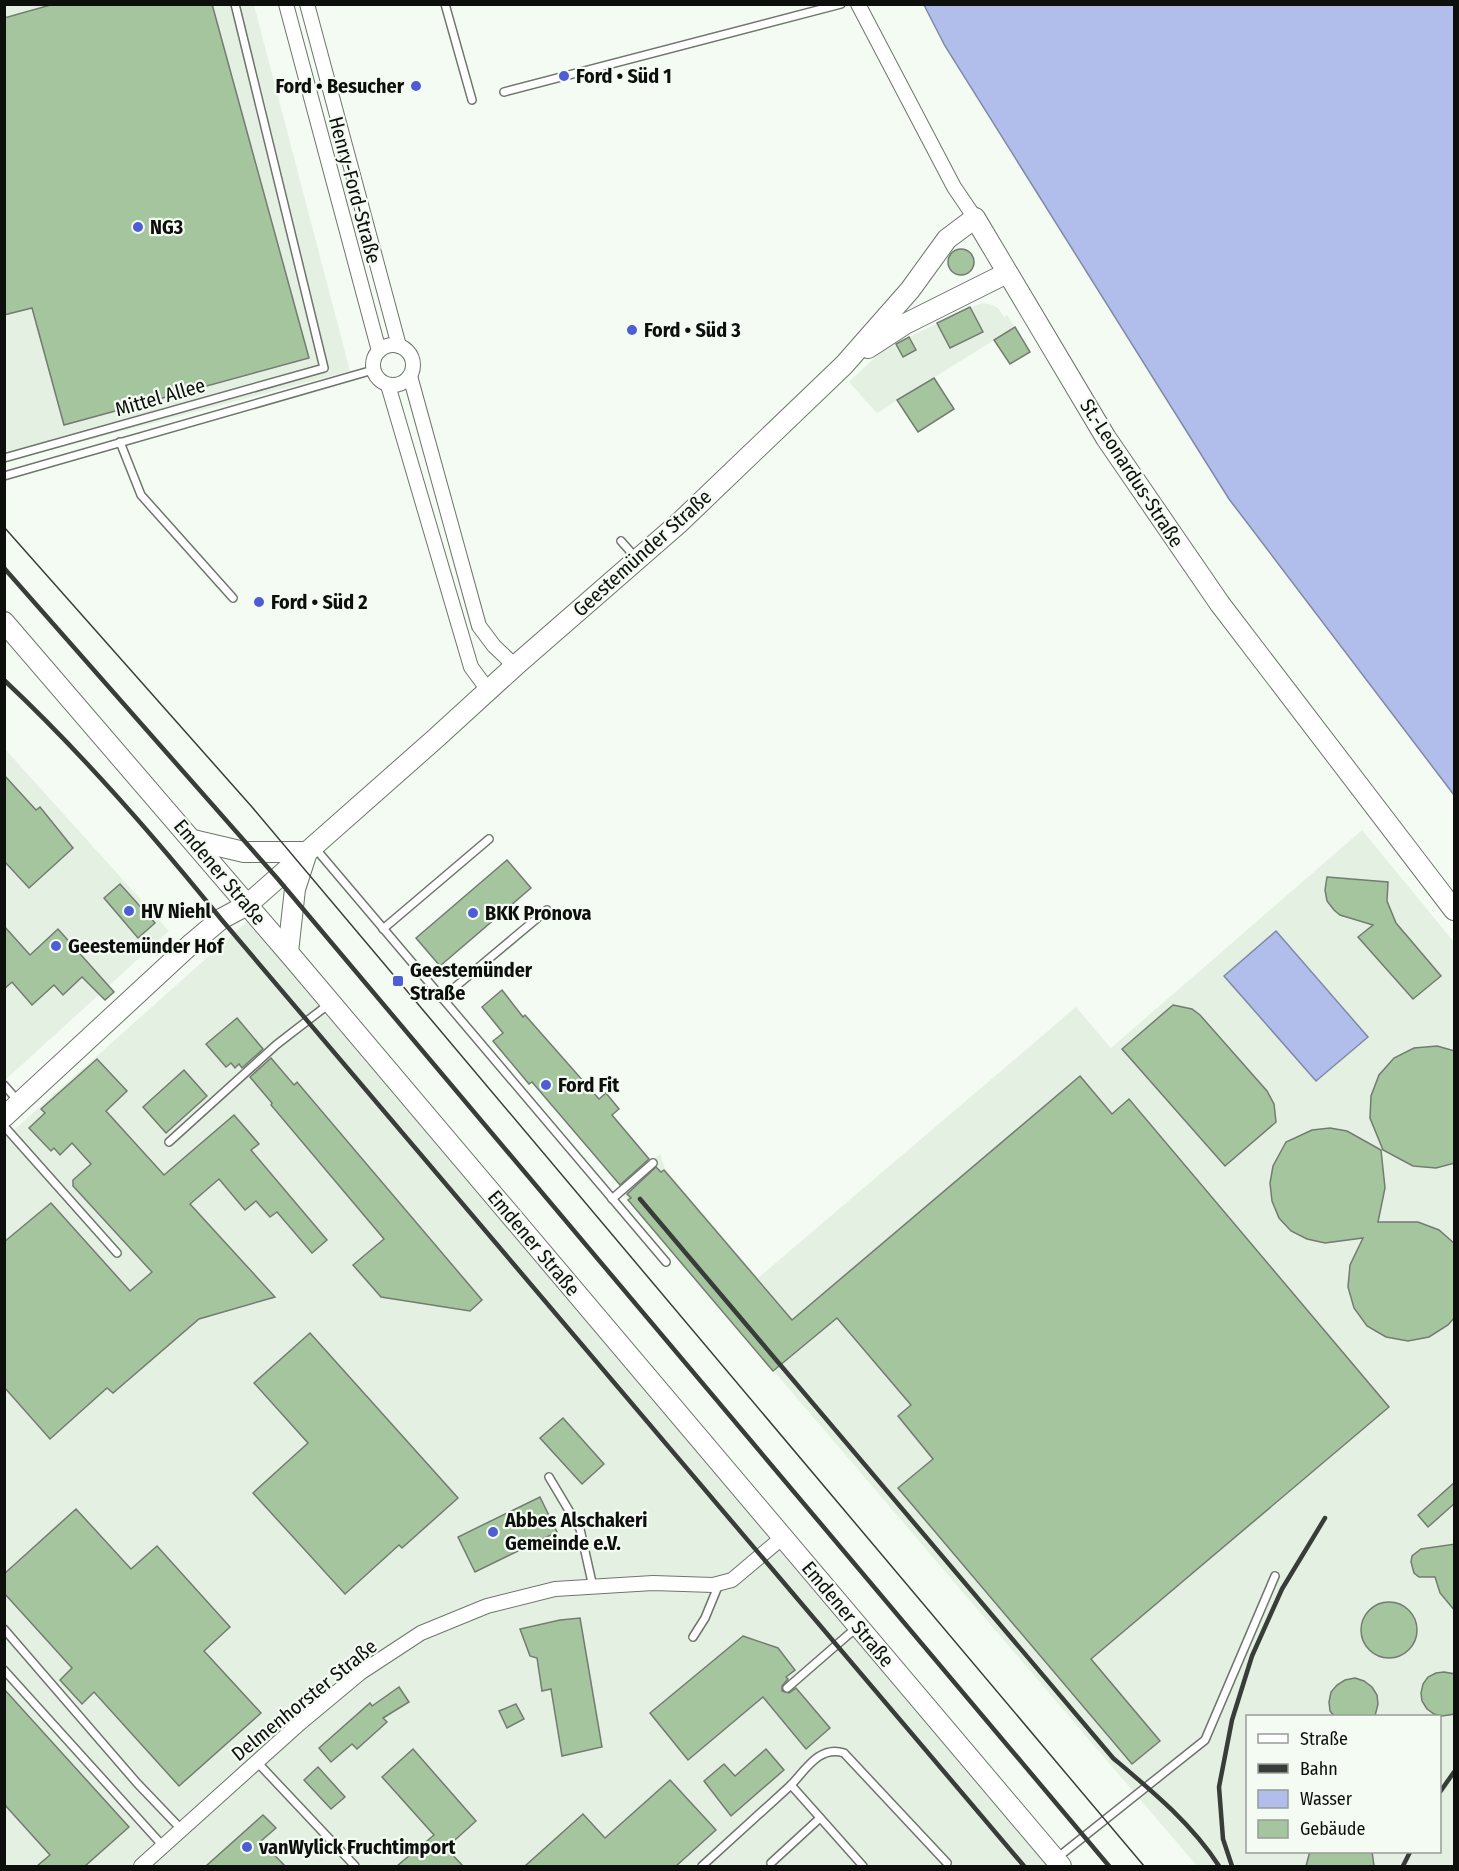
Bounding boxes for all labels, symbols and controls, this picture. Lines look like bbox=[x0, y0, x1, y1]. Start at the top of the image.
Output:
place label: Ford • Süd 1 bbox=[576, 64, 672, 88]
marker: Ford • Süd 1 bbox=[557, 69, 571, 83]
place label: Ford • Besucher bbox=[275, 74, 405, 98]
marker: Ford • Besucher bbox=[409, 79, 423, 93]
street label: Henry-Ford-Straße bbox=[324, 114, 386, 266]
place label: NG3 bbox=[150, 215, 183, 239]
marker: NG3 bbox=[131, 220, 145, 234]
place label: Ford • Süd 3 bbox=[644, 318, 741, 342]
marker: Ford • Süd 3 bbox=[625, 323, 639, 337]
street label: Mittel Allee bbox=[112, 373, 208, 421]
street label: St.-Leonardus-Straße bbox=[1075, 394, 1189, 552]
street label: Geestemünder Straße bbox=[568, 485, 716, 621]
place label: Ford • Süd 2 bbox=[271, 590, 368, 614]
marker: Ford • Süd 2 bbox=[252, 595, 266, 609]
street label: Emdener Straße bbox=[169, 814, 271, 930]
place label: HV Niehl bbox=[141, 899, 211, 923]
place label: BKK Pronova bbox=[485, 901, 592, 925]
marker: HV Niehl bbox=[122, 904, 136, 918]
marker: BKK Pronova bbox=[466, 906, 480, 920]
place label: Geestemünder Hof bbox=[68, 934, 225, 958]
marker: Geestemünder Hof bbox=[49, 939, 63, 953]
place label: Geestemünder Straße bbox=[410, 958, 533, 1005]
marker: Geestemünder Straße bbox=[391, 974, 405, 988]
place label: Ford Fit bbox=[558, 1073, 620, 1097]
marker: Ford Fit bbox=[539, 1078, 553, 1092]
street label: Emdener Straße bbox=[483, 1185, 585, 1301]
place label: Abbes Alschakeri Gemeinde e.V. bbox=[504, 1508, 647, 1555]
marker: Abbes Alschakeri Gemeinde e.V. bbox=[486, 1525, 500, 1539]
street label: Emdener Straße bbox=[797, 1556, 899, 1672]
street label: Delmenhorster Straße bbox=[227, 1634, 381, 1766]
legend bbox=[1246, 1715, 1441, 1853]
text: Straße bbox=[1300, 1728, 1348, 1750]
text: Bahn bbox=[1300, 1758, 1338, 1780]
text: Wasser bbox=[1300, 1788, 1353, 1810]
text: Gebäude bbox=[1300, 1818, 1366, 1840]
place label: vanWylick Fruchtimport bbox=[258, 1835, 456, 1859]
marker: vanWylick Fruchtimport bbox=[240, 1840, 254, 1854]

